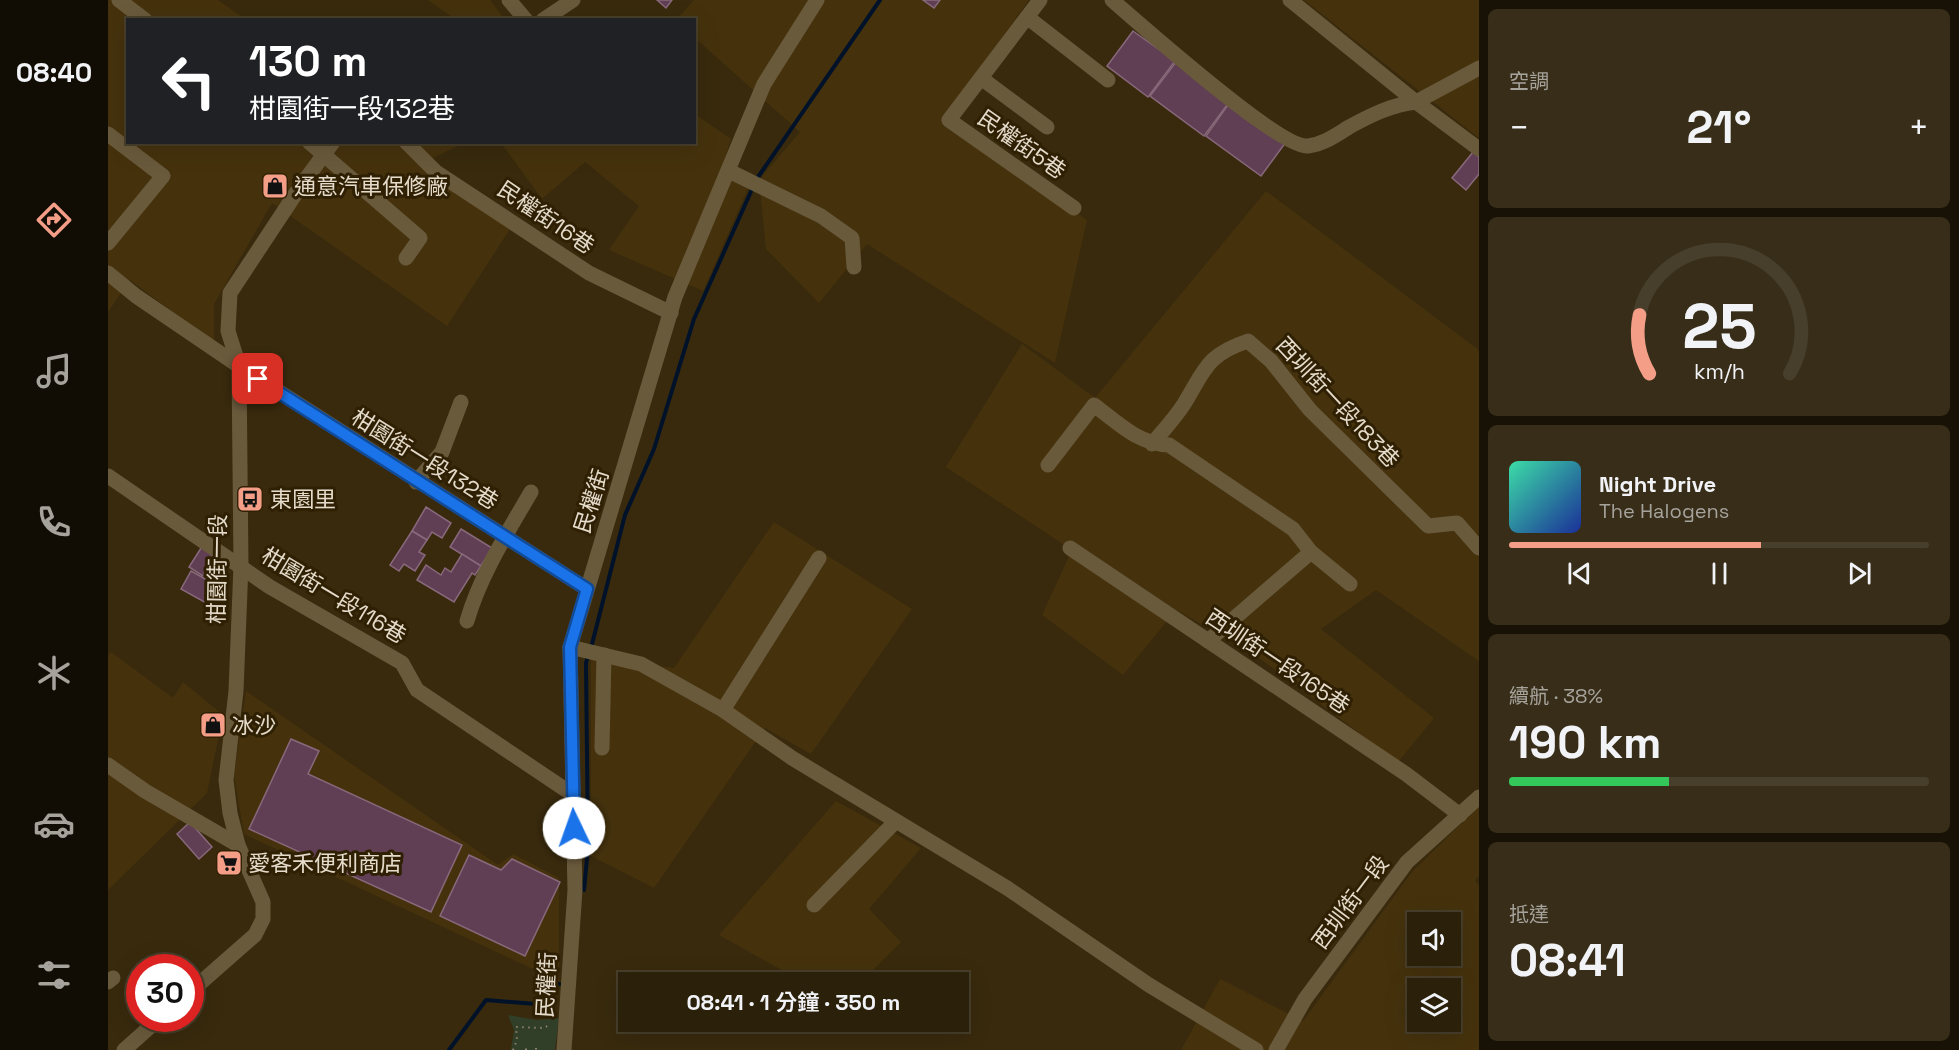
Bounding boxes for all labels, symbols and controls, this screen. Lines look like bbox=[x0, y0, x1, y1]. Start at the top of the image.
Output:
text: 130 m bbox=[249, 35, 367, 88]
icon: left bbox=[150, 42, 228, 120]
text: 08:40 bbox=[16, 55, 92, 90]
text: 空調 bbox=[1509, 68, 1549, 94]
text: 柑園街一段132巷 bbox=[249, 91, 455, 126]
text: 21° bbox=[1687, 99, 1751, 156]
street label: 民權街5巷 bbox=[973, 104, 1071, 184]
text: − bbox=[1509, 107, 1529, 149]
text: + bbox=[1909, 107, 1929, 149]
shop icon: 通意汽車保修廠 bbox=[260, 171, 290, 201]
place label: 通意汽車保修廠 bbox=[294, 172, 448, 200]
street label: 民權街16巷 bbox=[492, 174, 600, 260]
icon: directions bbox=[33, 199, 75, 241]
text: 25 bbox=[1682, 287, 1756, 366]
street label: 西圳街一段183巷 bbox=[1270, 331, 1406, 473]
icon: music bbox=[33, 350, 75, 392]
pin bbox=[232, 353, 283, 404]
text: km/h bbox=[1693, 358, 1745, 385]
icon: arrive bbox=[241, 362, 274, 395]
street label: 柑園街一段132巷 bbox=[346, 403, 504, 515]
street label: 民權街 bbox=[567, 465, 615, 537]
text: Night Drive bbox=[1599, 470, 1716, 498]
bus stop icon: 東園里 bbox=[235, 484, 265, 514]
place label: 東園里 bbox=[270, 485, 336, 513]
text: The Halogens bbox=[1599, 498, 1729, 524]
icon: phone bbox=[33, 501, 75, 543]
street label: 柑園街一段 bbox=[202, 514, 232, 624]
street label: 柑園街一段116巷 bbox=[257, 541, 411, 649]
icon: previous bbox=[1563, 557, 1596, 590]
icon: pause bbox=[1703, 557, 1736, 590]
icon: next bbox=[1843, 557, 1876, 590]
street label: 西圳街一段165巷 bbox=[1201, 602, 1355, 720]
icon: climate bbox=[33, 652, 75, 694]
text: 續航 · 38% bbox=[1509, 683, 1603, 709]
shop icon: 冰沙 bbox=[198, 710, 228, 740]
place label: 冰沙 bbox=[232, 711, 276, 739]
text: 190 km bbox=[1509, 714, 1662, 771]
position arrow bbox=[542, 796, 606, 860]
icon: car bbox=[33, 803, 75, 845]
supermarket icon: 愛客禾便利商店 bbox=[214, 848, 244, 878]
place label: 愛客禾便利商店 bbox=[248, 849, 402, 877]
street label: 西圳街一段 bbox=[1306, 850, 1394, 954]
text: 抵達 bbox=[1509, 901, 1549, 927]
map controls bbox=[1407, 912, 1461, 1032]
button: sound bbox=[1407, 912, 1461, 966]
text: 08:41 bbox=[1509, 932, 1626, 989]
street label: 民權街 bbox=[530, 951, 562, 1019]
icon: filters bbox=[33, 954, 75, 996]
speed limit sign: 30 bbox=[126, 954, 204, 1032]
button: layers bbox=[1407, 978, 1461, 1032]
text: 08:41 · 1 分鐘 · 350 m bbox=[687, 988, 900, 1016]

